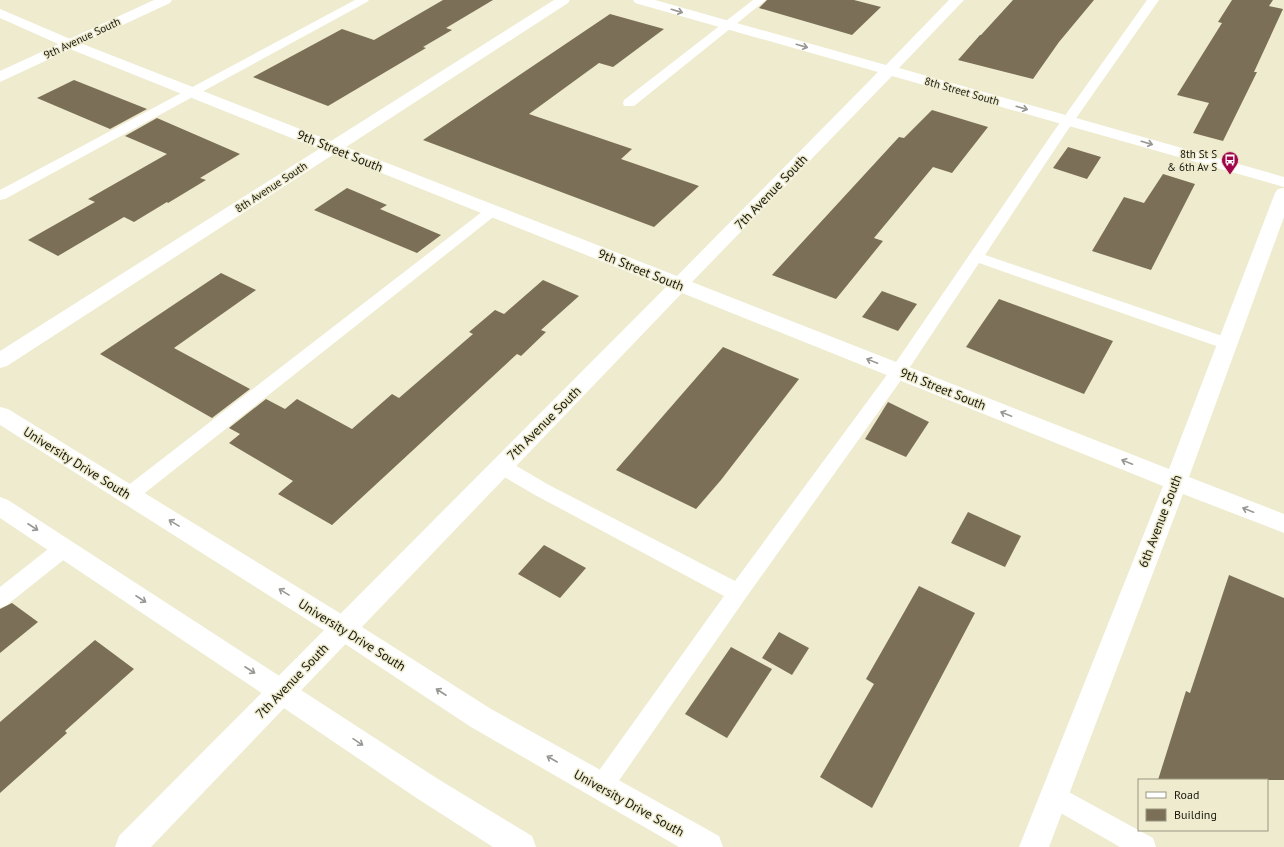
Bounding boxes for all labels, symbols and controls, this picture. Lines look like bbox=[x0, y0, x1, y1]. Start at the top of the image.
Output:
one-way arrow bbox=[670, 7, 683, 15]
street label: 9th Avenue South bbox=[41, 14, 123, 62]
one-way arrow bbox=[796, 43, 809, 50]
street label: 8th Street South bbox=[923, 74, 1001, 108]
one-way arrow bbox=[1015, 105, 1028, 112]
street label: 9th Street South bbox=[295, 126, 385, 176]
one-way arrow bbox=[1140, 140, 1153, 147]
place label: 8th St S & 6th Av S bbox=[1167, 147, 1217, 174]
bus stop icon: 8th St S & 6th Av S bbox=[1220, 150, 1240, 175]
street label: 7th Avenue South bbox=[731, 151, 811, 233]
street label: 8th Avenue South bbox=[232, 159, 310, 215]
street label: 9th Street South bbox=[596, 245, 686, 295]
one-way arrow bbox=[866, 357, 878, 365]
street label: 9th Street South bbox=[898, 364, 988, 414]
street label: 7th Avenue South bbox=[503, 382, 585, 464]
one-way arrow bbox=[1000, 410, 1012, 418]
street label: University Drive South bbox=[20, 423, 134, 503]
one-way arrow bbox=[1121, 458, 1133, 465]
street label: 6th Avenue South bbox=[1134, 472, 1186, 570]
one-way arrow bbox=[1242, 505, 1254, 513]
one-way arrow bbox=[169, 519, 180, 527]
one-way arrow bbox=[27, 523, 38, 531]
one-way arrow bbox=[279, 588, 290, 596]
one-way arrow bbox=[135, 595, 146, 603]
street label: University Drive South bbox=[295, 595, 409, 675]
street label: 7th Avenue South bbox=[252, 640, 332, 722]
one-way arrow bbox=[244, 666, 255, 674]
one-way arrow bbox=[436, 688, 447, 696]
one-way arrow bbox=[352, 738, 363, 746]
one-way arrow bbox=[546, 755, 558, 763]
street label: University Drive South bbox=[571, 766, 687, 840]
legend bbox=[1138, 779, 1268, 831]
text: Road bbox=[1174, 787, 1199, 802]
text: Building bbox=[1174, 807, 1217, 822]

